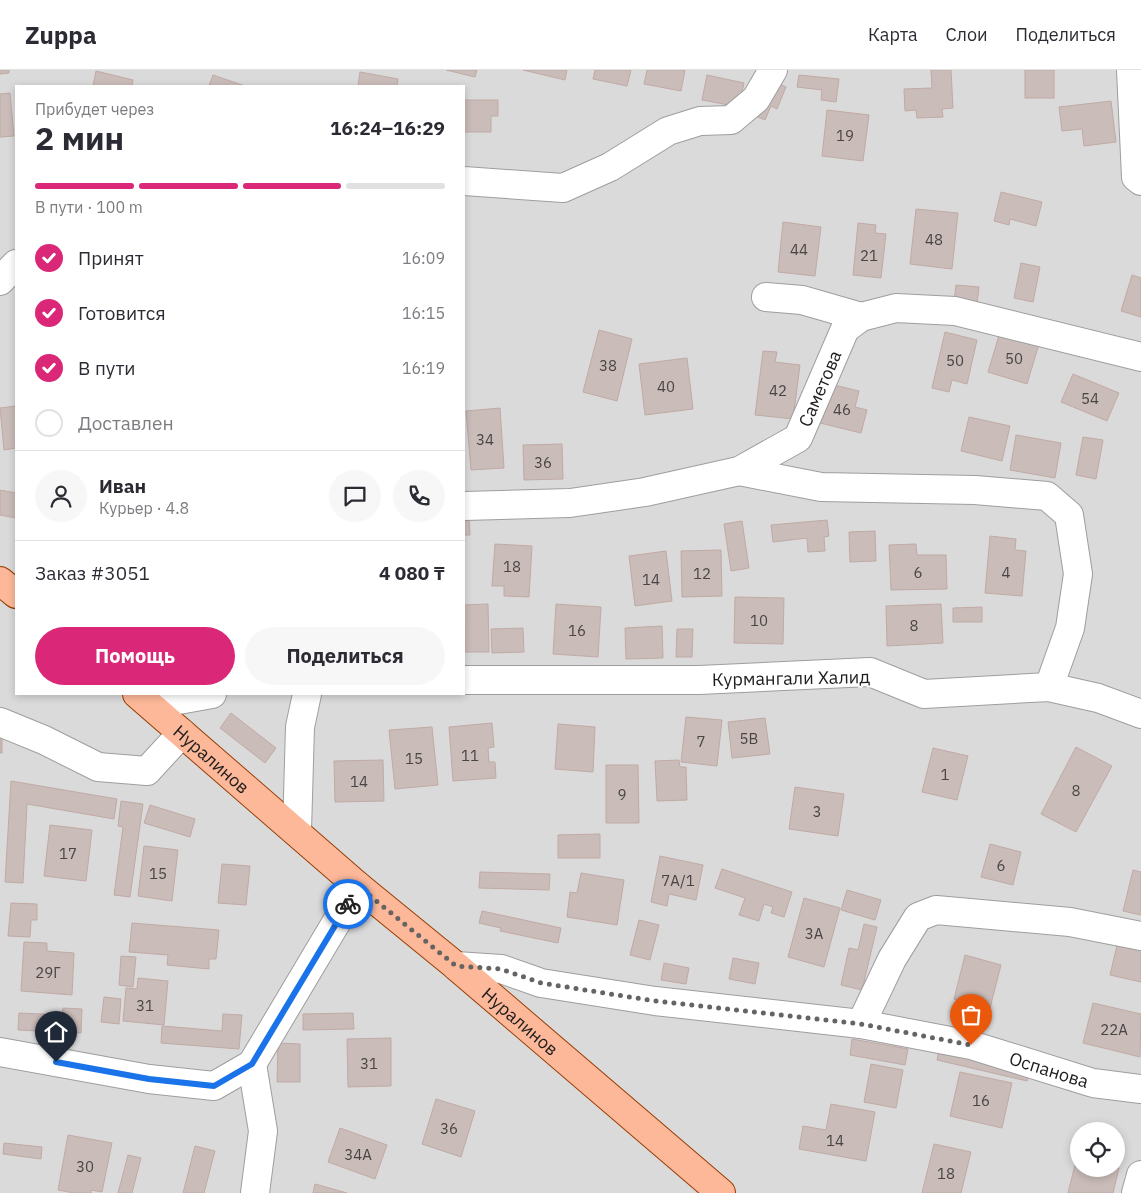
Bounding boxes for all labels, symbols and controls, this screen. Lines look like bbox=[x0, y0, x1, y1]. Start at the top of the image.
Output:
text: Zuppa bbox=[25, 19, 97, 51]
text: Карта bbox=[868, 23, 918, 46]
text: Слои bbox=[946, 23, 988, 46]
text: Поделиться bbox=[1016, 23, 1116, 46]
text: Прибудет через bbox=[35, 99, 154, 119]
text: 16:24–16:29 bbox=[330, 116, 445, 140]
text: 2 мин bbox=[35, 117, 124, 159]
house number: 19 bbox=[836, 126, 854, 145]
text: В пути · 100 m bbox=[35, 197, 143, 217]
house number: 48 bbox=[925, 230, 943, 249]
house number: 44 bbox=[790, 240, 808, 259]
icon: check bbox=[35, 244, 63, 272]
text: Принят bbox=[78, 246, 144, 270]
house number: 21 bbox=[860, 246, 878, 265]
text: 16:09 bbox=[402, 248, 445, 268]
icon: check bbox=[35, 299, 63, 327]
text: Готовится bbox=[78, 301, 166, 325]
text: 16:15 bbox=[402, 303, 445, 323]
street label: Саметова bbox=[793, 346, 846, 430]
house number: 50 bbox=[1005, 349, 1023, 368]
house number: 50 bbox=[946, 351, 964, 370]
icon: check bbox=[35, 354, 63, 382]
text: В пути bbox=[78, 356, 136, 380]
house number: 38 bbox=[599, 356, 617, 375]
text: 16:19 bbox=[402, 358, 445, 378]
house number: 40 bbox=[657, 377, 675, 396]
house number: 42 bbox=[769, 381, 787, 400]
house number: 54 bbox=[1081, 389, 1099, 408]
house number: 46 bbox=[833, 400, 851, 419]
text: Доставлен bbox=[78, 411, 174, 435]
house number: 34 bbox=[476, 430, 494, 449]
house number: 36 bbox=[534, 453, 552, 472]
button: person bbox=[35, 470, 87, 522]
button: chat bbox=[329, 470, 381, 522]
button: phone bbox=[393, 470, 445, 522]
text: Иван bbox=[99, 474, 146, 498]
text: Курьер · 4.8 bbox=[99, 498, 189, 518]
house number: 18 bbox=[503, 557, 521, 576]
text: Заказ #3051 bbox=[35, 561, 150, 585]
text: 4 080 ₸ bbox=[379, 561, 445, 585]
house number: 6 bbox=[913, 563, 923, 582]
house number: 4 bbox=[1001, 563, 1011, 582]
house number: 12 bbox=[693, 564, 711, 583]
house number: 14 bbox=[642, 570, 660, 589]
house number: 10 bbox=[750, 611, 768, 630]
house number: 8 bbox=[909, 616, 919, 635]
house number: 16 bbox=[568, 621, 586, 640]
button: Помощь bbox=[35, 627, 235, 685]
button: Поделиться bbox=[245, 627, 445, 685]
street label: Курмангали Халид bbox=[712, 665, 870, 691]
street label: Нуралинов bbox=[169, 720, 255, 798]
house number: 5В bbox=[740, 729, 758, 748]
house number: 7 bbox=[696, 732, 706, 751]
house number: 11 bbox=[461, 746, 479, 765]
house number: 15 bbox=[405, 749, 423, 768]
house number: 1 bbox=[940, 765, 950, 784]
house number: 14 bbox=[350, 772, 368, 791]
house number: 8 bbox=[1071, 781, 1081, 800]
house number: 9 bbox=[617, 785, 627, 804]
house number: 3 bbox=[812, 802, 822, 821]
house number: 17 bbox=[59, 844, 77, 863]
house number: 6 bbox=[996, 856, 1006, 875]
house number: 15 bbox=[149, 864, 167, 883]
house number: 7А/1 bbox=[661, 871, 695, 890]
courier bbox=[323, 879, 373, 929]
icon: bike bbox=[334, 890, 362, 918]
house number: 3А bbox=[805, 924, 824, 943]
house number: 29Г bbox=[35, 963, 61, 982]
street label: Нуралинов bbox=[477, 982, 563, 1060]
pin bbox=[950, 994, 992, 1045]
house number: 31 bbox=[136, 996, 154, 1015]
icon: bag bbox=[957, 1001, 985, 1029]
pin bbox=[35, 1011, 77, 1062]
icon: home bbox=[42, 1018, 70, 1046]
house number: 22А bbox=[1100, 1020, 1128, 1039]
street label: Оспанова bbox=[1007, 1046, 1092, 1093]
house number: 31 bbox=[360, 1054, 378, 1073]
house number: 16 bbox=[972, 1091, 990, 1110]
house number: 36 bbox=[440, 1119, 458, 1138]
map controls bbox=[1070, 1122, 1125, 1177]
button: locate bbox=[1070, 1122, 1125, 1177]
house number: 14 bbox=[826, 1131, 844, 1150]
house number: 34А bbox=[344, 1145, 372, 1164]
house number: 30 bbox=[76, 1157, 94, 1176]
house number: 18 bbox=[937, 1164, 955, 1183]

